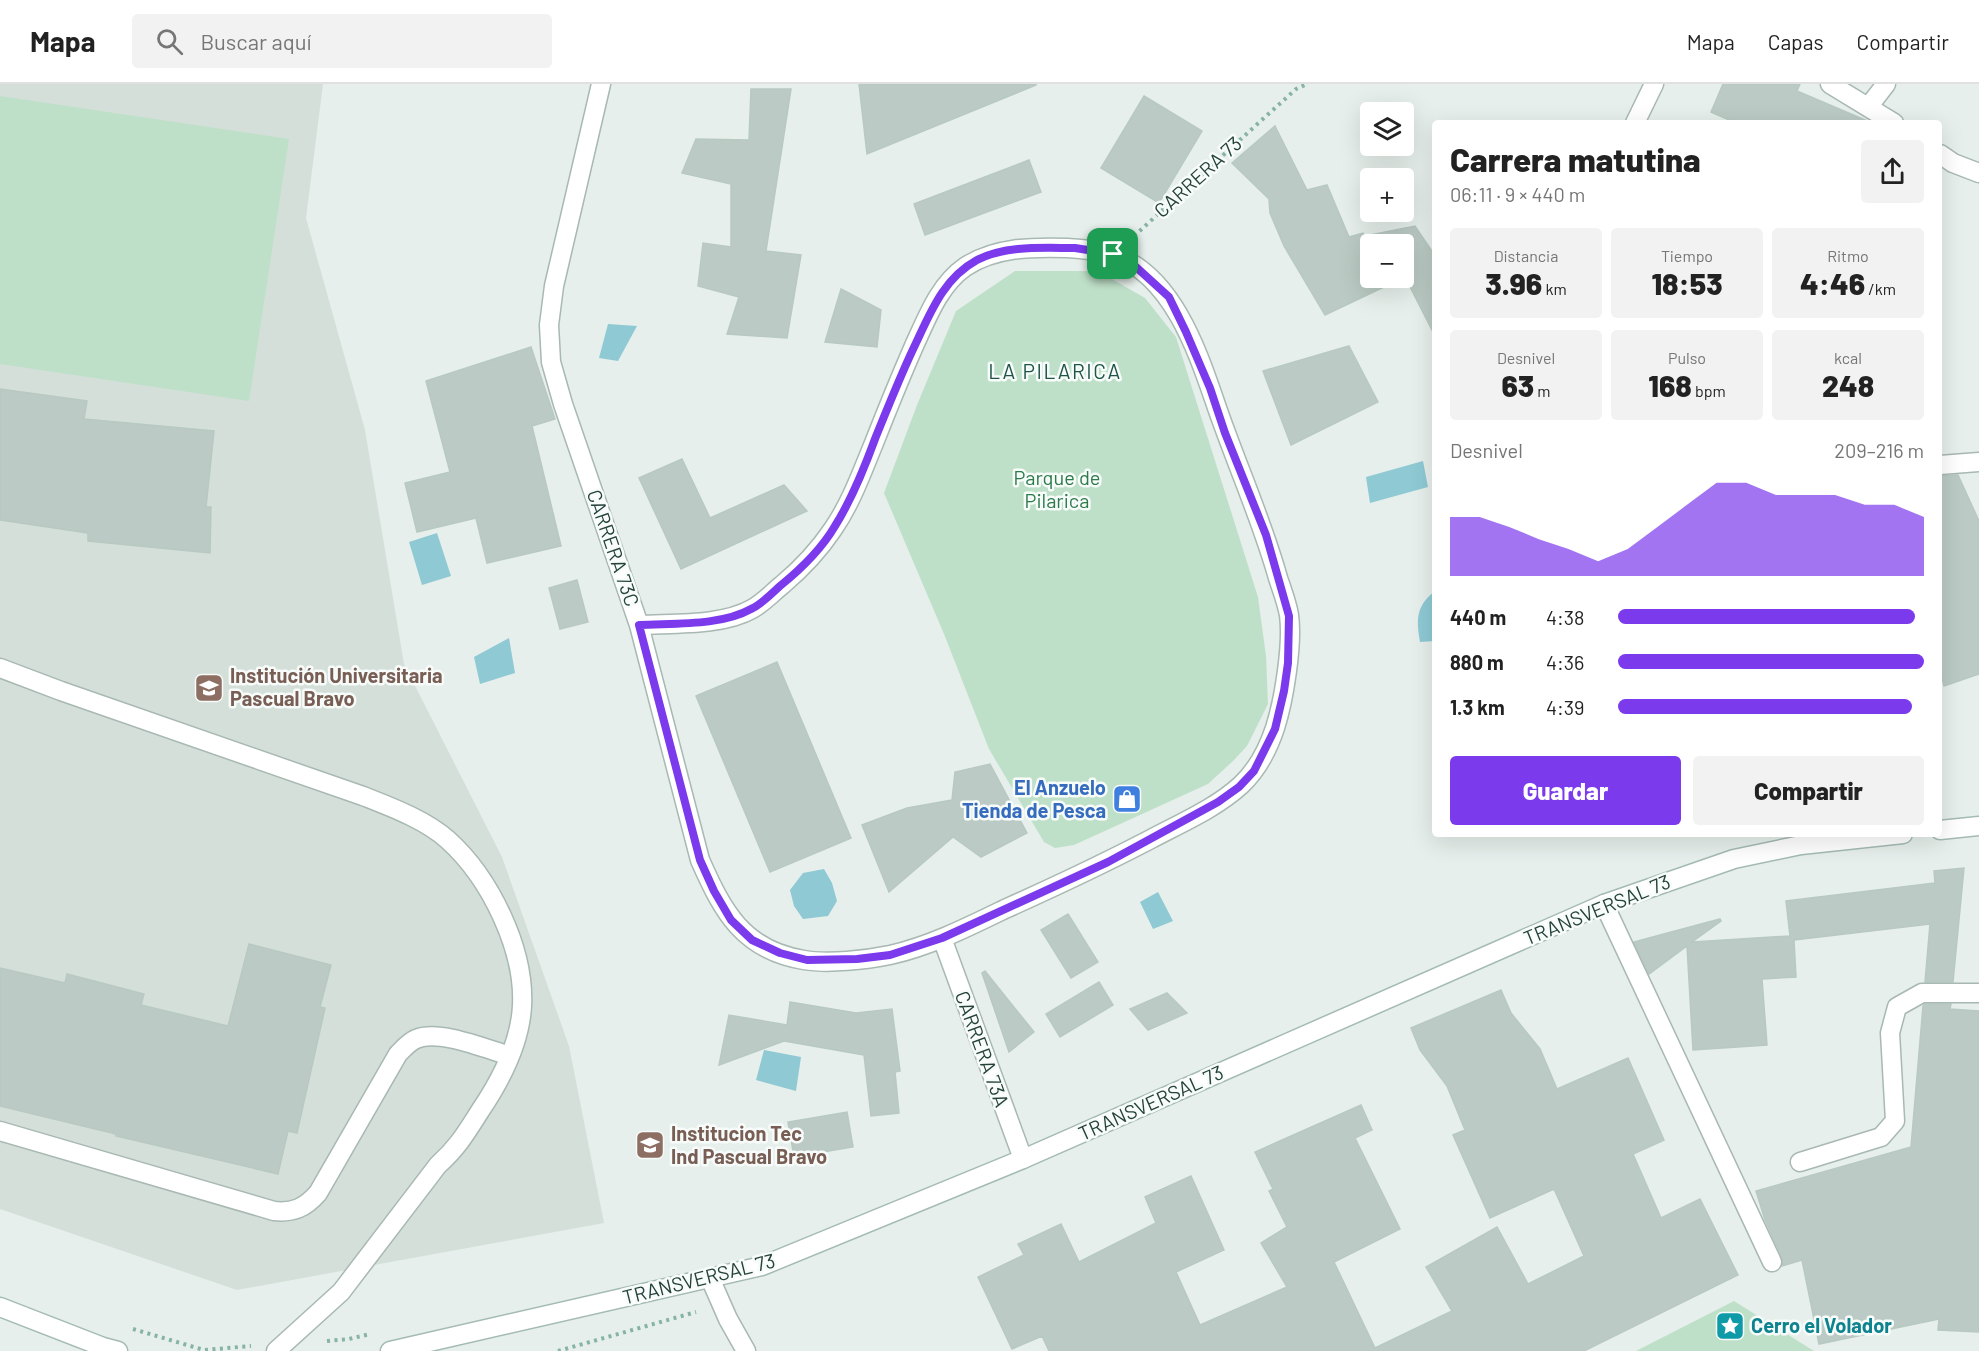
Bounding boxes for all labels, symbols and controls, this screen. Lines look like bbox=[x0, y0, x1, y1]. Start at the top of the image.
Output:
search box bbox=[132, 14, 552, 68]
text: Mapa bbox=[30, 24, 96, 58]
icon: search bbox=[153, 25, 186, 58]
text: Buscar aquí bbox=[201, 28, 311, 54]
text: Mapa bbox=[1687, 29, 1735, 54]
text: Capas bbox=[1768, 29, 1824, 54]
text: Compartir bbox=[1857, 29, 1949, 54]
map controls bbox=[1360, 102, 1414, 288]
button: layers bbox=[1360, 102, 1414, 156]
street label: CARRERA 73 bbox=[1149, 131, 1246, 222]
text: Carrera matutina bbox=[1450, 139, 1701, 179]
button: share bbox=[1861, 140, 1924, 203]
button: + bbox=[1360, 168, 1414, 222]
text: 06:11 · 9 × 440 m bbox=[1450, 182, 1585, 206]
pin bbox=[1087, 228, 1138, 279]
button: − bbox=[1360, 234, 1414, 288]
icon: arrive bbox=[1096, 237, 1129, 270]
text: Distancia bbox=[1494, 246, 1558, 265]
text: Tiempo bbox=[1661, 246, 1713, 265]
text: Ritmo bbox=[1827, 246, 1869, 265]
text: 3.96 bbox=[1485, 265, 1542, 301]
text: 18:53 bbox=[1651, 265, 1723, 301]
text: 4:46 bbox=[1800, 265, 1865, 301]
text: km bbox=[1542, 279, 1567, 298]
text: /km bbox=[1865, 279, 1896, 298]
text: Desnivel bbox=[1497, 348, 1555, 367]
text: Pulso bbox=[1668, 348, 1706, 367]
text: kcal bbox=[1834, 348, 1862, 367]
district label: LA PILARICA bbox=[988, 358, 1122, 383]
text: 63 bbox=[1501, 367, 1534, 403]
text: 168 bbox=[1648, 367, 1692, 403]
text: 248 bbox=[1822, 367, 1874, 403]
text: m bbox=[1534, 381, 1551, 400]
text: bpm bbox=[1692, 381, 1726, 400]
text: Desnivel bbox=[1450, 438, 1523, 462]
text: 209–216 m bbox=[1834, 438, 1924, 462]
park label: Parque de Pilarica bbox=[1013, 465, 1101, 512]
street label: CARRERA 73C bbox=[583, 486, 645, 609]
text: 440 m bbox=[1450, 605, 1506, 629]
text: 4:38 bbox=[1546, 605, 1585, 629]
text: 880 m bbox=[1450, 650, 1504, 674]
text: 4:36 bbox=[1546, 650, 1584, 674]
place label: Institución Universitaria Pascual Bravo bbox=[230, 663, 443, 710]
school or university icon: Institución Universitaria Pascual Bravo bbox=[193, 672, 225, 704]
text: 1.3 km bbox=[1450, 695, 1505, 719]
text: 4:39 bbox=[1546, 695, 1585, 719]
button: Guardar bbox=[1450, 756, 1681, 825]
button: Compartir bbox=[1693, 756, 1924, 825]
place label: El Anzuelo Tienda de Pesca bbox=[962, 775, 1106, 822]
shop icon: El Anzuelo Tienda de Pesca bbox=[1111, 783, 1143, 815]
street label: TRANSVERSAL 73 bbox=[1520, 869, 1674, 949]
street label: CARRERA 73A bbox=[951, 987, 1015, 1110]
street label: TRANSVERSAL 73 bbox=[1074, 1059, 1227, 1145]
place label: Institucion Tec Ind Pascual Bravo bbox=[671, 1121, 827, 1168]
school or university icon: Institucion Tec Ind Pascual Bravo bbox=[634, 1129, 666, 1161]
street label: TRANSVERSAL 73 bbox=[620, 1247, 777, 1309]
place icon: Cerro el Volador bbox=[1714, 1310, 1746, 1342]
place label: Cerro el Volador bbox=[1751, 1313, 1892, 1337]

